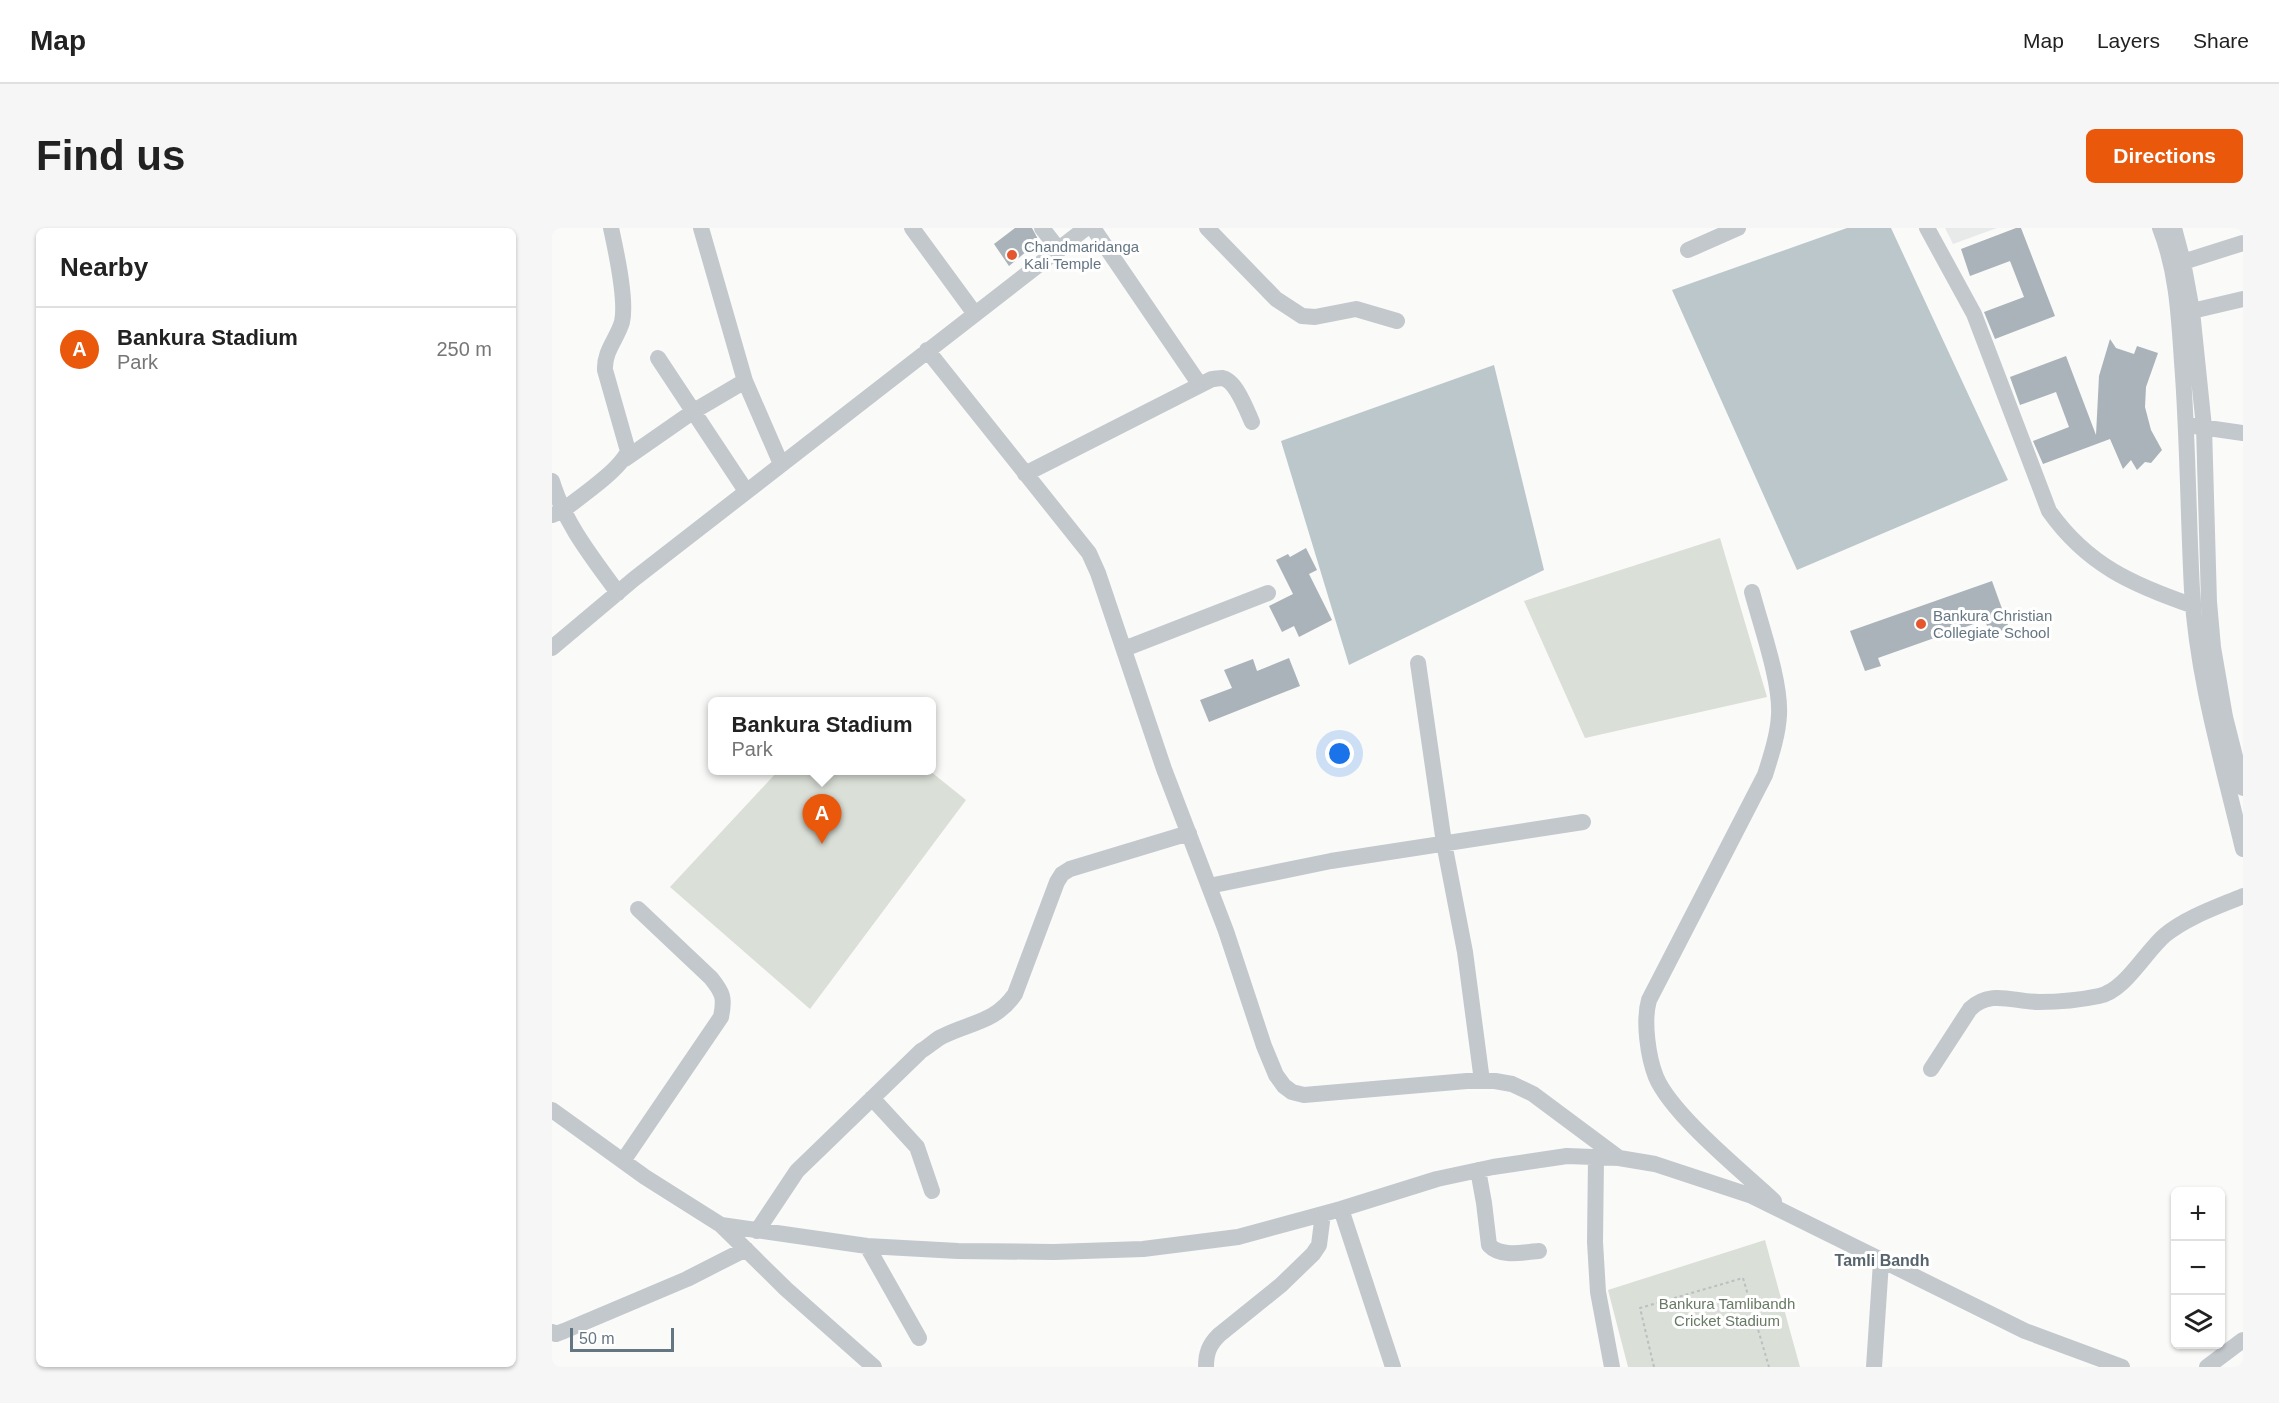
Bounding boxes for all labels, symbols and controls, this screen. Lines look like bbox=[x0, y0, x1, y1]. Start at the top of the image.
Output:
text: Map bbox=[30, 25, 86, 56]
text: Map bbox=[2023, 29, 2064, 52]
text: Layers bbox=[2097, 29, 2160, 52]
text: Share bbox=[2193, 29, 2249, 52]
button: Directions bbox=[2086, 129, 2243, 183]
text: Find us bbox=[36, 132, 185, 179]
place label: Chandmaridanga Kali Temple bbox=[1024, 238, 1140, 272]
marker: Chandmaridanga Kali Temple bbox=[1005, 248, 1019, 262]
text: Nearby bbox=[60, 252, 148, 282]
text: Bankura Stadium bbox=[117, 325, 298, 350]
text: A bbox=[72, 338, 87, 360]
text: 250 m bbox=[436, 338, 492, 360]
text: Park bbox=[117, 351, 158, 373]
place label: Bankura Christian Collegiate School bbox=[1933, 607, 2052, 641]
marker: Bankura Christian Collegiate School bbox=[1914, 617, 1928, 631]
popup bbox=[708, 697, 936, 775]
text: Bankura Stadium bbox=[732, 712, 912, 737]
text: Park bbox=[732, 738, 773, 760]
your location bbox=[1325, 739, 1354, 768]
pin: A bbox=[802, 794, 842, 844]
map controls bbox=[2171, 1187, 2225, 1349]
button: + bbox=[2171, 1187, 2225, 1241]
button: − bbox=[2171, 1241, 2225, 1295]
district label: Tamli Bandh bbox=[1835, 1252, 1929, 1269]
park label: Bankura Tamlibandh Cricket Stadium bbox=[1659, 1295, 1795, 1329]
button: layers bbox=[2171, 1295, 2225, 1349]
scale bar bbox=[570, 1325, 674, 1352]
text: 50 m bbox=[579, 1330, 615, 1347]

